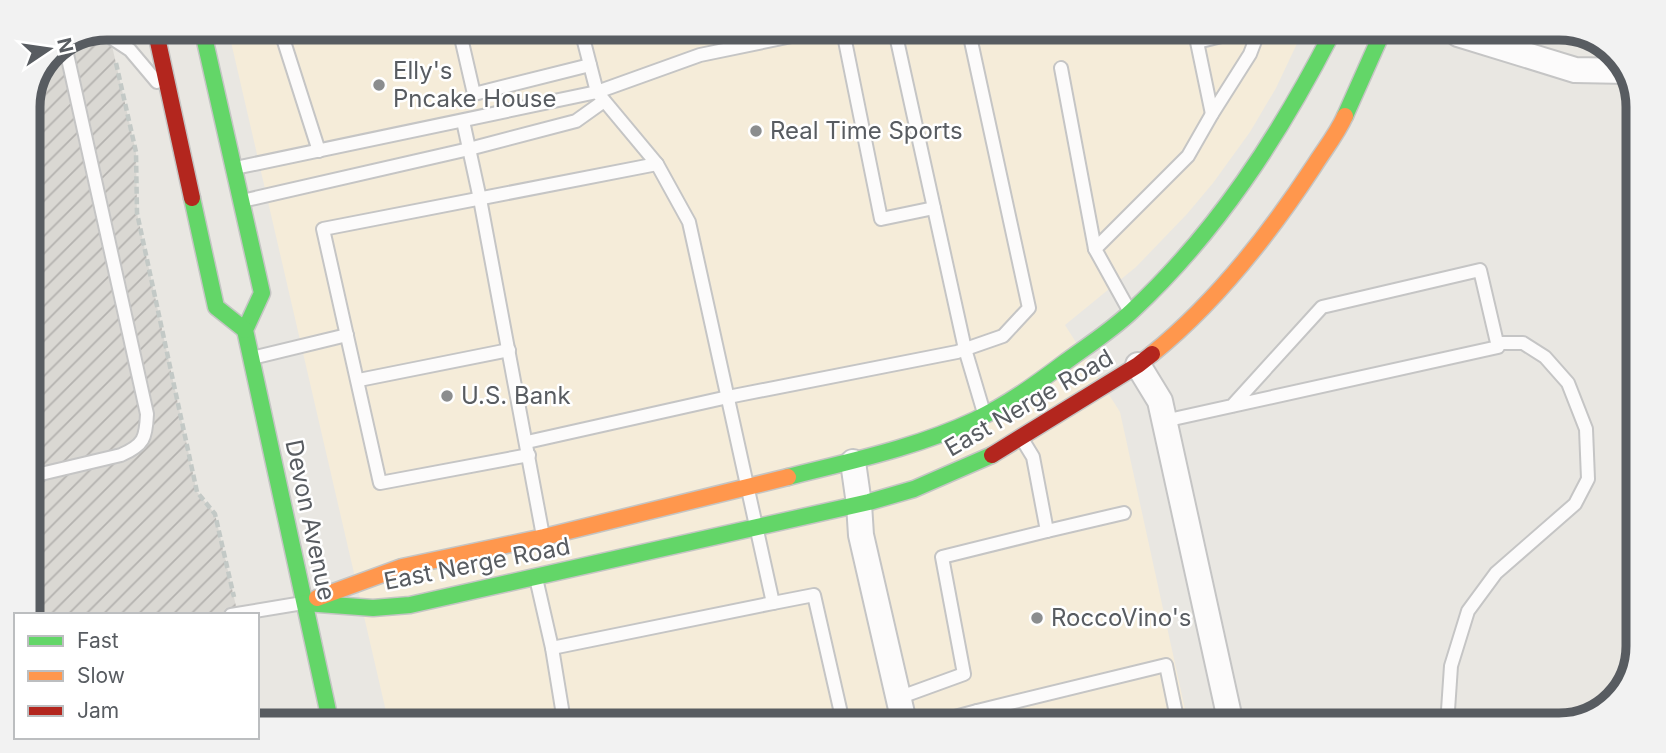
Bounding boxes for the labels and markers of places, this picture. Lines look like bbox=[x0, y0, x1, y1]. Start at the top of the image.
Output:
place label: Elly's Pncake House bbox=[393, 56, 556, 113]
marker: Elly's Pncake House bbox=[371, 77, 387, 93]
place label: Real Time Sports bbox=[770, 116, 963, 145]
marker: Real Time Sports bbox=[748, 123, 764, 139]
place label: U.S. Bank bbox=[461, 381, 571, 410]
marker: U.S. Bank bbox=[439, 388, 455, 404]
place label: RoccoVino's bbox=[1051, 603, 1192, 632]
marker: RoccoVino's bbox=[1029, 610, 1045, 626]

